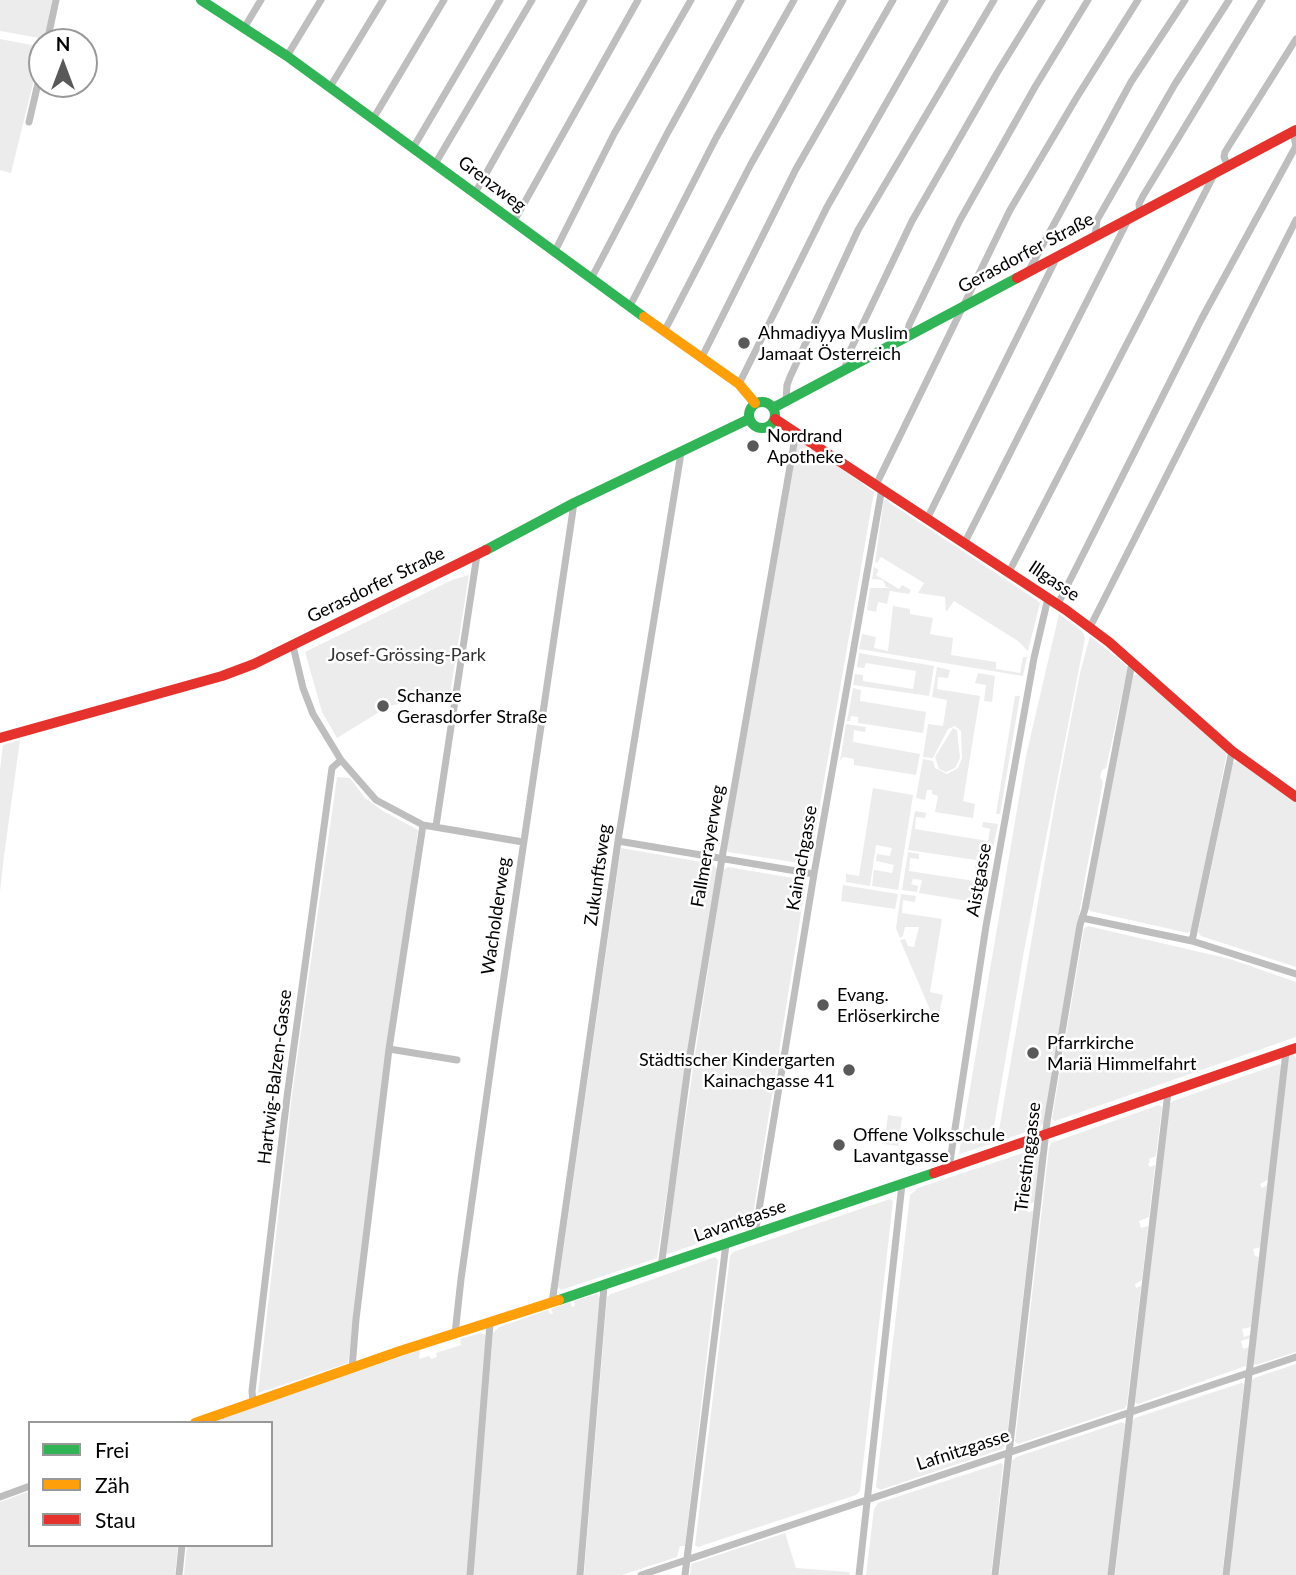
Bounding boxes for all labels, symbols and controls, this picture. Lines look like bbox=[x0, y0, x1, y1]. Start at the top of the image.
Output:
north arrow bbox=[28, 28, 98, 98]
text: N bbox=[56, 32, 70, 55]
street label: Grenzweg bbox=[454, 151, 530, 217]
street label: Gerasdorfer Straße bbox=[955, 208, 1097, 298]
place label: Ahmadiyya Muslim Jamaat Österreich bbox=[758, 322, 908, 364]
marker: Ahmadiyya Muslim Jamaat Österreich bbox=[736, 335, 752, 351]
place label: Nordrand Apotheke bbox=[767, 425, 843, 467]
marker: Nordrand Apotheke bbox=[745, 438, 761, 454]
street label: Gerasdorfer Straße bbox=[304, 542, 448, 628]
street label: Illgasse bbox=[1024, 556, 1084, 606]
park label: Josef-Grössing-Park bbox=[328, 644, 486, 666]
place label: Schanze Gerasdorfer Straße bbox=[397, 685, 547, 728]
marker: Schanze Gerasdorfer Straße bbox=[375, 698, 391, 714]
street label: Fallmerayerweg bbox=[687, 783, 729, 909]
street label: Kainachgasse bbox=[782, 804, 822, 912]
street label: Zukunftsweg bbox=[580, 823, 616, 927]
street label: Aistgasse bbox=[962, 842, 996, 918]
street label: Wacholderweg bbox=[477, 856, 515, 976]
place label: Evang. Erlöserkirche bbox=[837, 984, 940, 1026]
street label: Hartwig-Balzen-Gasse bbox=[254, 988, 296, 1166]
marker: Evang. Erlöserkirche bbox=[815, 997, 831, 1013]
place label: Pfarrkirche Mariä Himmelfahrt bbox=[1047, 1032, 1196, 1074]
marker: Pfarrkirche Mariä Himmelfahrt bbox=[1025, 1045, 1041, 1061]
place label: Städtischer Kindergarten Kainachgasse 41 bbox=[639, 1049, 835, 1092]
marker: Städtischer Kindergarten Kainachgasse 41 bbox=[841, 1062, 857, 1078]
street label: Triestinggasse bbox=[1011, 1101, 1045, 1213]
place label: Offene Volksschule Lavantgasse bbox=[853, 1124, 1005, 1166]
marker: Offene Volksschule Lavantgasse bbox=[831, 1137, 847, 1153]
street label: Lavantgasse bbox=[691, 1195, 789, 1247]
legend bbox=[28, 1421, 273, 1547]
street label: Lafnitzgasse bbox=[914, 1425, 1012, 1475]
text: Frei bbox=[95, 1437, 129, 1462]
text: Zäh bbox=[95, 1472, 130, 1497]
text: Stau bbox=[95, 1507, 136, 1532]

